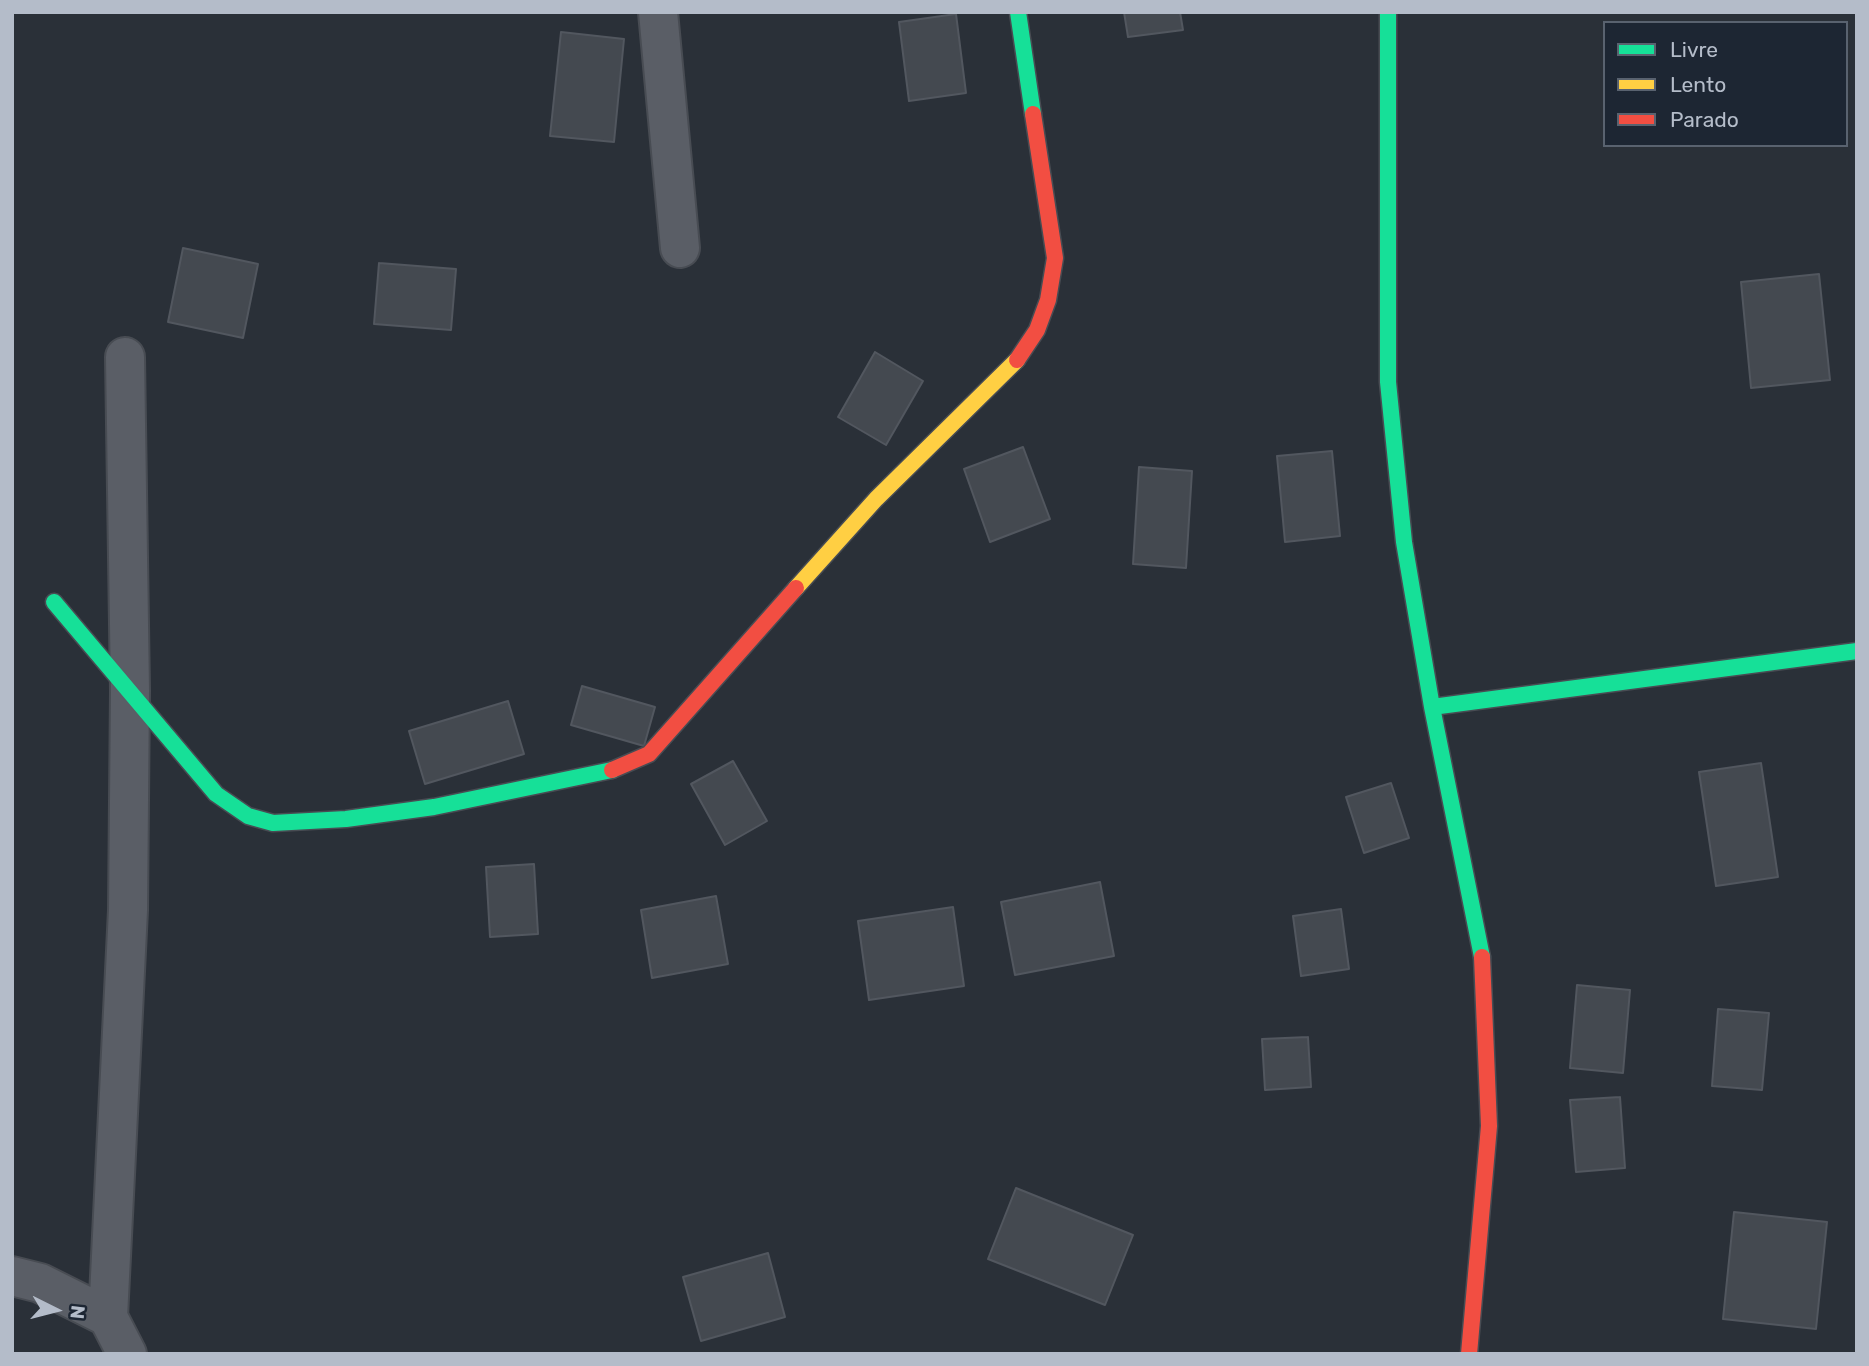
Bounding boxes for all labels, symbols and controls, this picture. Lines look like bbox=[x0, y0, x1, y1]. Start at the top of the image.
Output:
legend bbox=[1603, 21, 1848, 147]
text: Livre bbox=[1670, 37, 1718, 62]
text: Lento bbox=[1670, 72, 1726, 97]
text: Parado bbox=[1670, 107, 1739, 132]
north arrow bbox=[21, 1275, 91, 1345]
text: N bbox=[65, 1304, 90, 1320]

